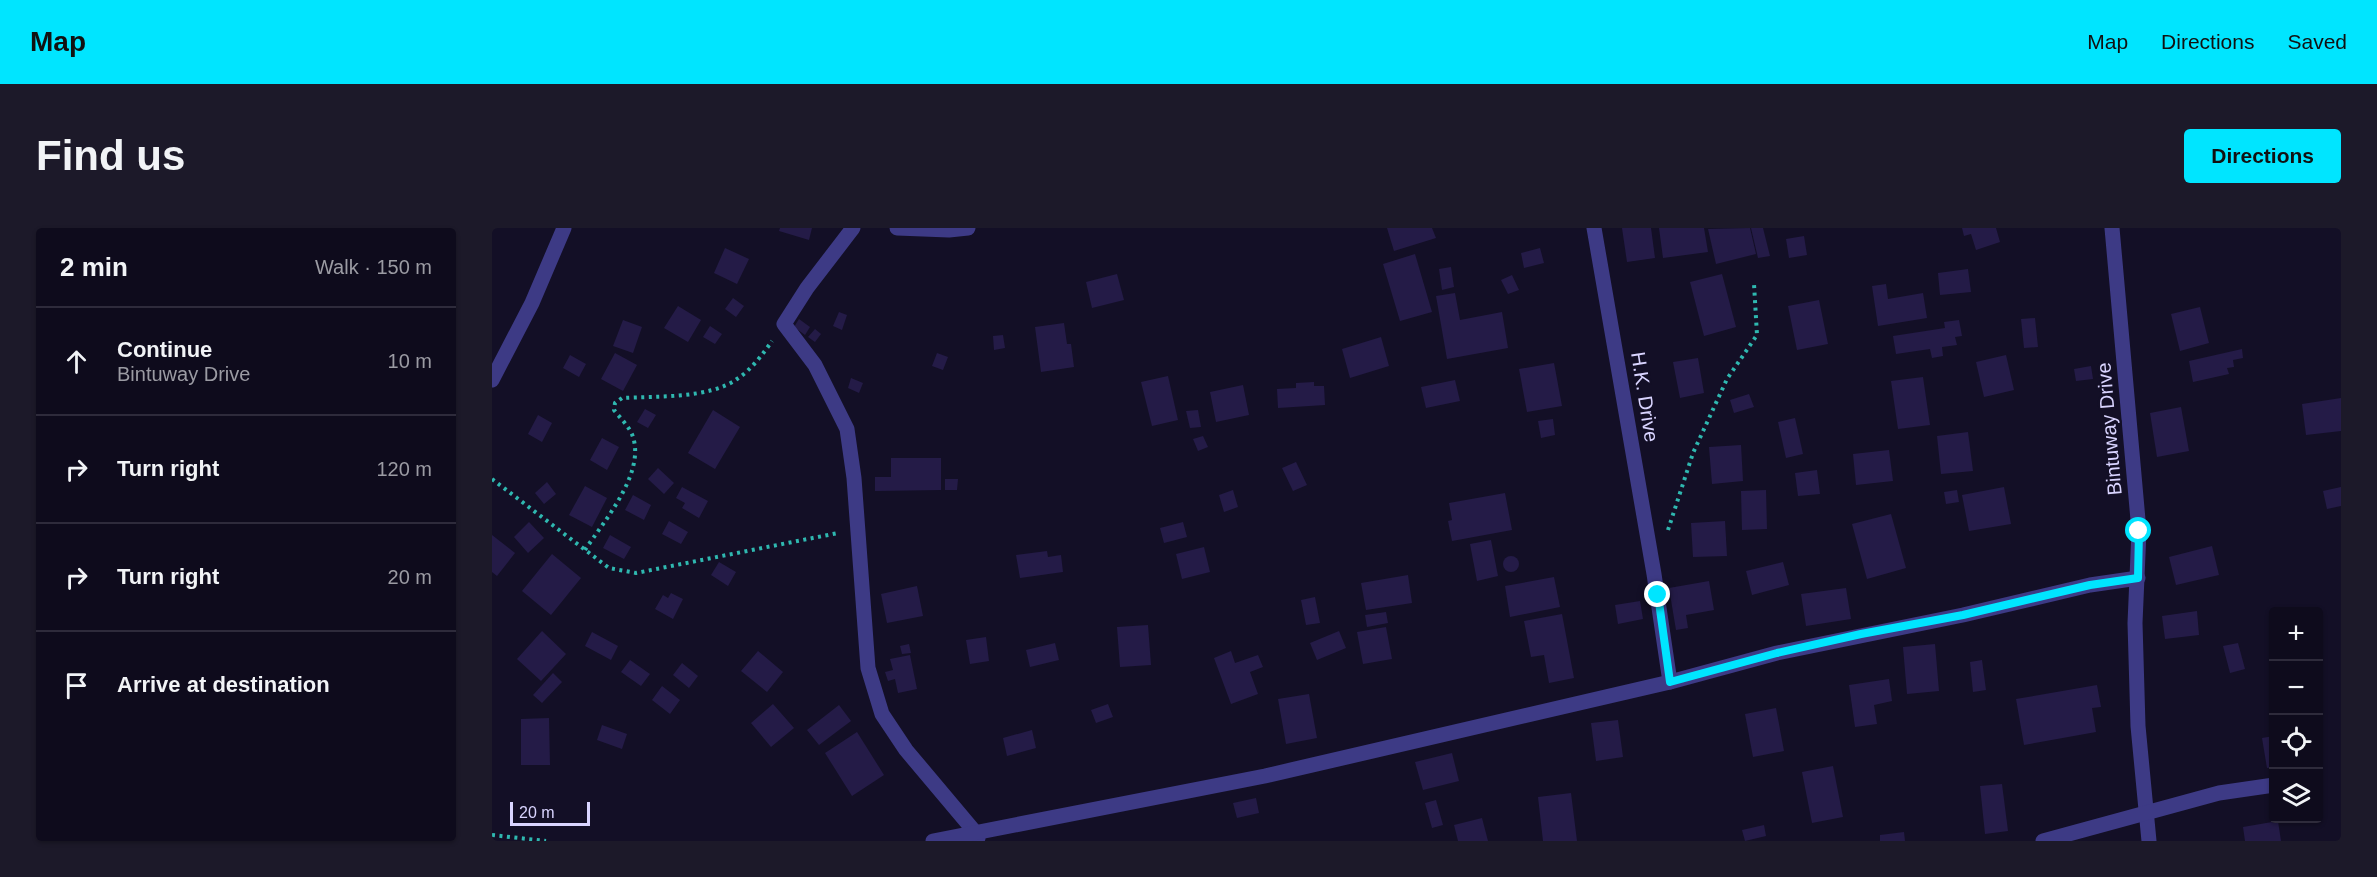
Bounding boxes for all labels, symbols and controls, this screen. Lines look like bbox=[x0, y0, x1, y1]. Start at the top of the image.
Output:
text: Map bbox=[30, 26, 86, 57]
text: Map bbox=[2087, 30, 2128, 53]
text: Directions bbox=[2161, 30, 2254, 53]
text: Saved bbox=[2287, 30, 2347, 53]
button: Directions bbox=[2184, 129, 2341, 183]
text: Find us bbox=[36, 132, 185, 179]
text: 2 min bbox=[60, 252, 128, 282]
text: Walk · 150 m bbox=[315, 256, 432, 278]
text: Continue bbox=[117, 337, 212, 362]
icon: ahead bbox=[60, 345, 93, 378]
text: 10 m bbox=[388, 350, 432, 372]
street label: H.K. Drive bbox=[1627, 350, 1663, 444]
street label: Bintuway Drive bbox=[2092, 362, 2126, 496]
text: Bintuway Drive bbox=[117, 363, 250, 385]
icon: right bbox=[60, 453, 93, 486]
text: Turn right bbox=[117, 456, 219, 481]
text: 120 m bbox=[376, 458, 432, 480]
route start bbox=[2125, 517, 2151, 543]
icon: right bbox=[60, 561, 93, 594]
text: Turn right bbox=[117, 564, 219, 589]
text: 20 m bbox=[388, 566, 432, 588]
route end bbox=[1644, 581, 1670, 607]
map controls bbox=[2269, 607, 2323, 823]
button: + bbox=[2269, 607, 2323, 661]
button: − bbox=[2269, 661, 2323, 715]
icon: arrive bbox=[60, 669, 93, 702]
text: Arrive at destination bbox=[117, 672, 330, 697]
button: locate bbox=[2269, 715, 2323, 769]
button: layers bbox=[2269, 769, 2323, 823]
scale bar bbox=[510, 799, 590, 826]
text: 20 m bbox=[519, 804, 555, 821]

